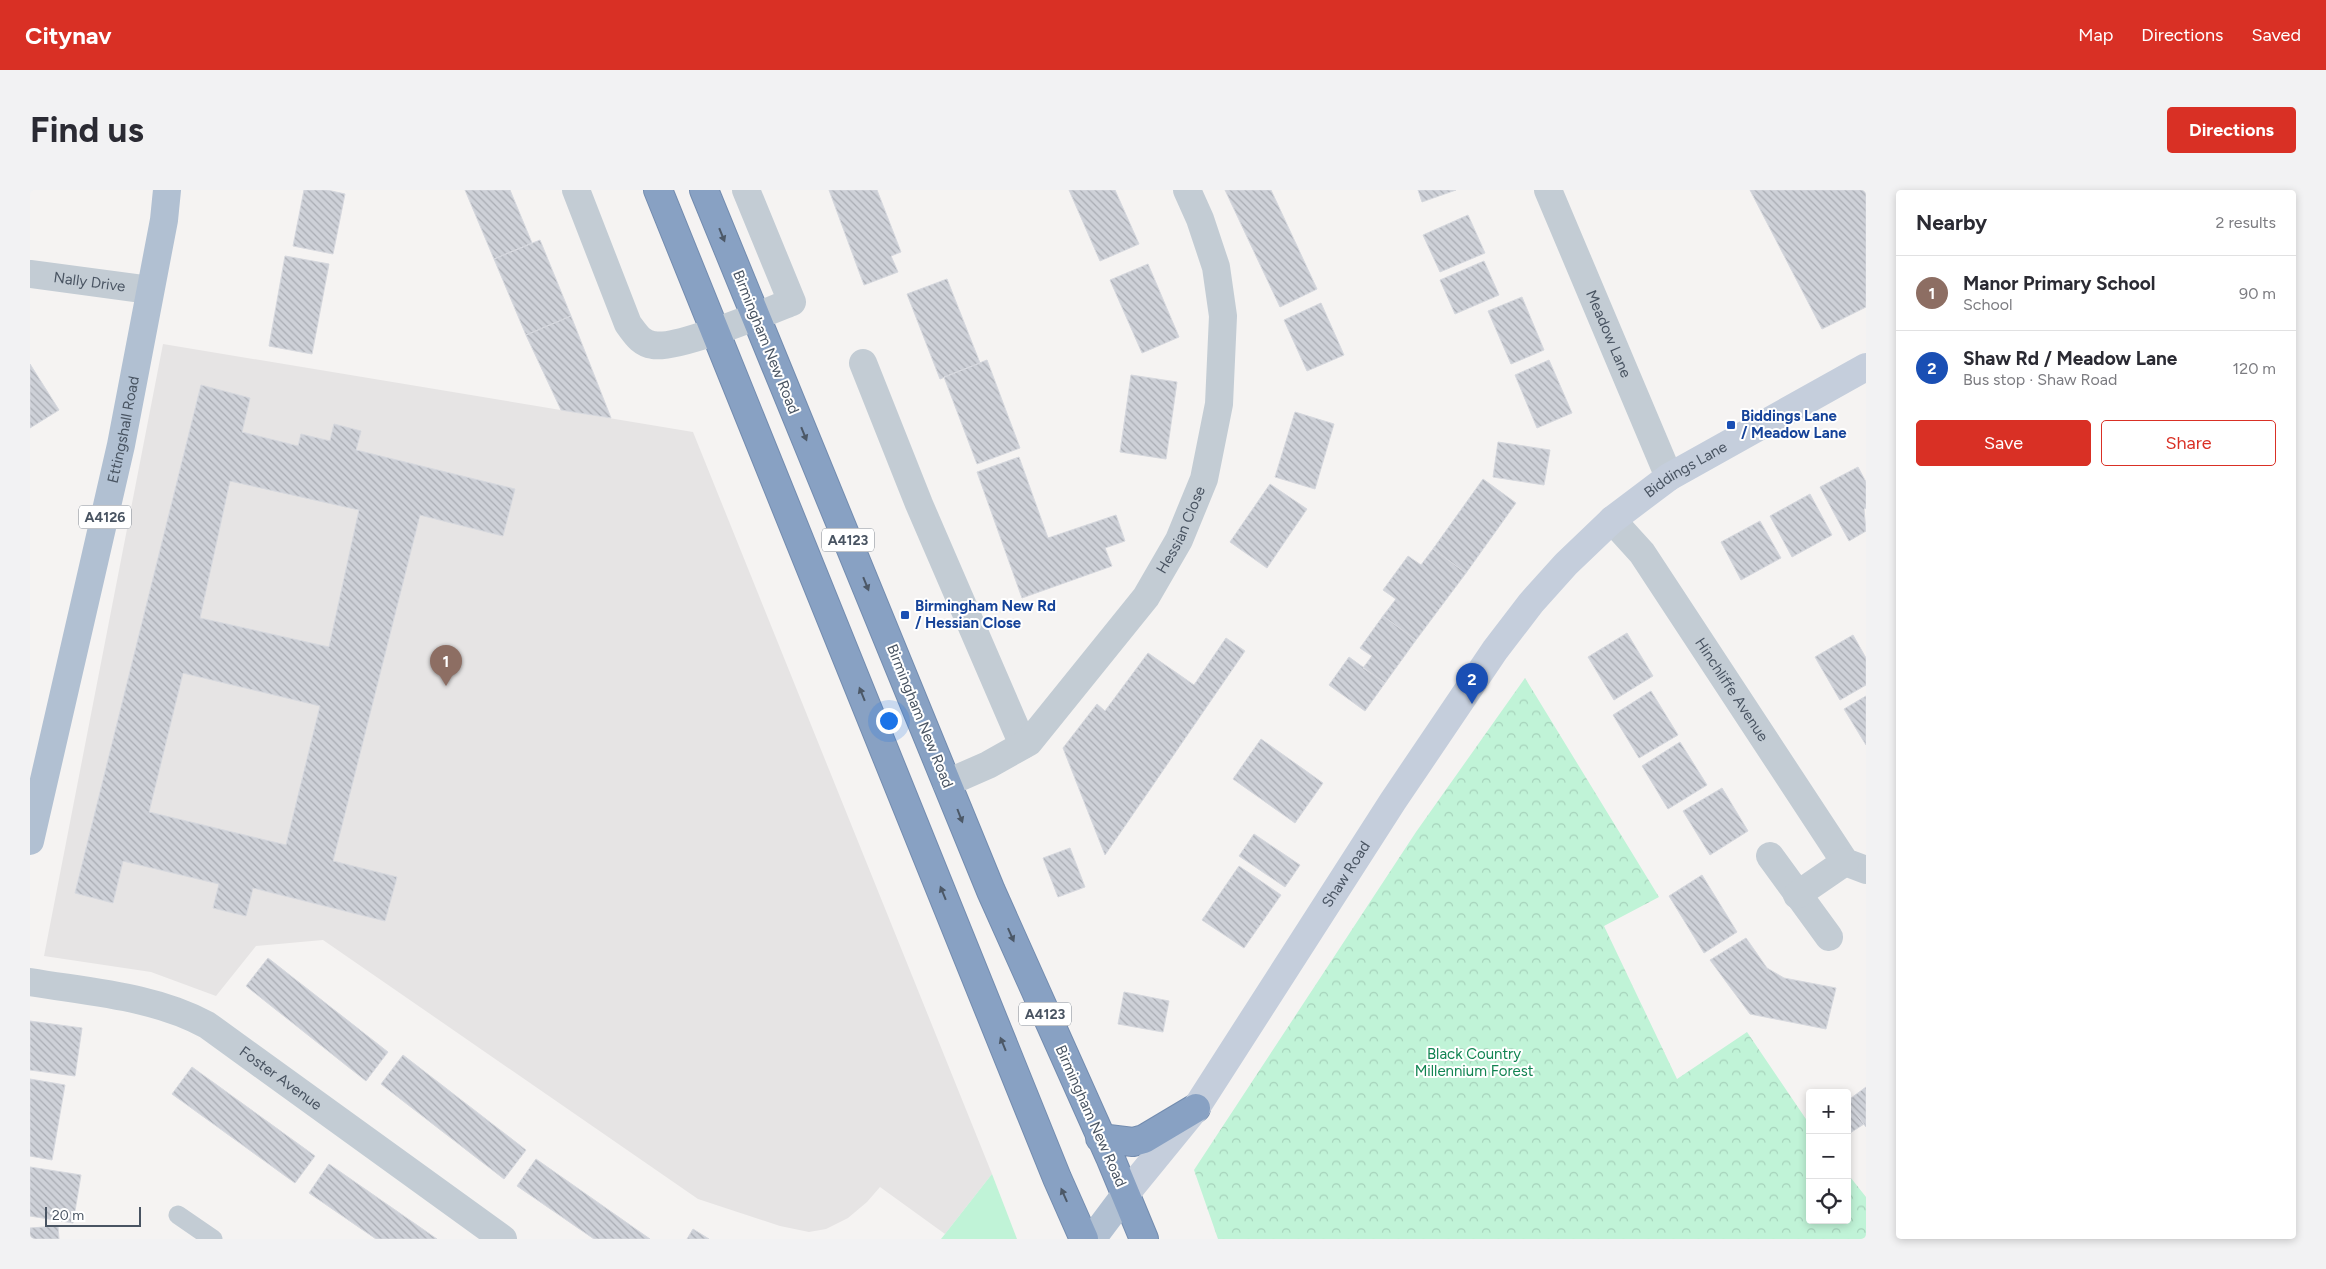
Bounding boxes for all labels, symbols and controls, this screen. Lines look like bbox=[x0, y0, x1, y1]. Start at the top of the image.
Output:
text: Citynav bbox=[25, 21, 112, 50]
text: Map bbox=[2078, 24, 2113, 46]
text: Directions bbox=[2141, 24, 2223, 46]
text: Saved bbox=[2251, 24, 2301, 46]
button: Directions bbox=[2167, 107, 2296, 153]
text: Find us bbox=[30, 109, 144, 151]
text: Nearby bbox=[1916, 210, 1987, 235]
text: 2 results bbox=[2216, 213, 2276, 232]
one-way arrow bbox=[719, 228, 727, 242]
street label: Nally Drive bbox=[52, 268, 126, 296]
street label: Birmingham New Road bbox=[729, 268, 803, 416]
text: Manor Primary School bbox=[1963, 272, 2155, 295]
text: 1 bbox=[1929, 284, 1935, 303]
text: 90 m bbox=[2239, 284, 2276, 303]
street label: Meadow Lane bbox=[1582, 287, 1635, 380]
text: School bbox=[1963, 295, 2013, 314]
text: Shaw Rd / Meadow Lane bbox=[1963, 347, 2177, 370]
text: 2 bbox=[1927, 359, 1937, 378]
text: 120 m bbox=[2233, 359, 2276, 378]
text: Bus stop · Shaw Road bbox=[1963, 370, 2117, 389]
street label: Ettingshall Road bbox=[104, 374, 143, 485]
place label: Biddings Lane / Meadow Lane bbox=[1741, 407, 1847, 442]
marker: Biddings Lane / Meadow Lane bbox=[1725, 419, 1737, 431]
button: Save bbox=[1916, 420, 2091, 466]
button: Share bbox=[2101, 420, 2276, 466]
one-way arrow bbox=[801, 427, 809, 441]
street label: Biddings Lane bbox=[1641, 438, 1730, 502]
street label: Hessian Close bbox=[1153, 483, 1209, 577]
road number: A4126 bbox=[79, 506, 131, 528]
road number: A4123 bbox=[822, 528, 874, 552]
one-way arrow bbox=[863, 577, 870, 592]
place label: Birmingham New Rd / Hessian Close bbox=[915, 597, 1056, 632]
marker: Birmingham New Rd / Hessian Close bbox=[899, 609, 911, 621]
street label: Hinchliffe Avenue bbox=[1691, 634, 1772, 745]
street label: Birmingham New Road bbox=[883, 642, 957, 790]
pin: 1 bbox=[430, 645, 462, 686]
pin: 2 bbox=[1456, 663, 1488, 704]
one-way arrow bbox=[858, 686, 866, 701]
your location bbox=[876, 708, 902, 734]
one-way arrow bbox=[957, 809, 965, 823]
street label: Shaw Road bbox=[1318, 838, 1374, 911]
one-way arrow bbox=[939, 886, 947, 900]
one-way arrow bbox=[1007, 928, 1015, 942]
road number: A4123 bbox=[1019, 1002, 1071, 1026]
one-way arrow bbox=[999, 1037, 1007, 1051]
street label: Foster Avenue bbox=[236, 1042, 325, 1114]
street label: Birmingham New Road bbox=[1052, 1042, 1130, 1190]
park label: Black Country Millennium Forest bbox=[1415, 1045, 1534, 1080]
map controls bbox=[1806, 1089, 1851, 1224]
button: + bbox=[1806, 1089, 1851, 1134]
button: − bbox=[1806, 1134, 1851, 1179]
button: locate bbox=[1806, 1179, 1851, 1224]
one-way arrow bbox=[1060, 1187, 1069, 1202]
scale bar bbox=[45, 1204, 141, 1227]
text: 20 m bbox=[52, 1207, 84, 1224]

